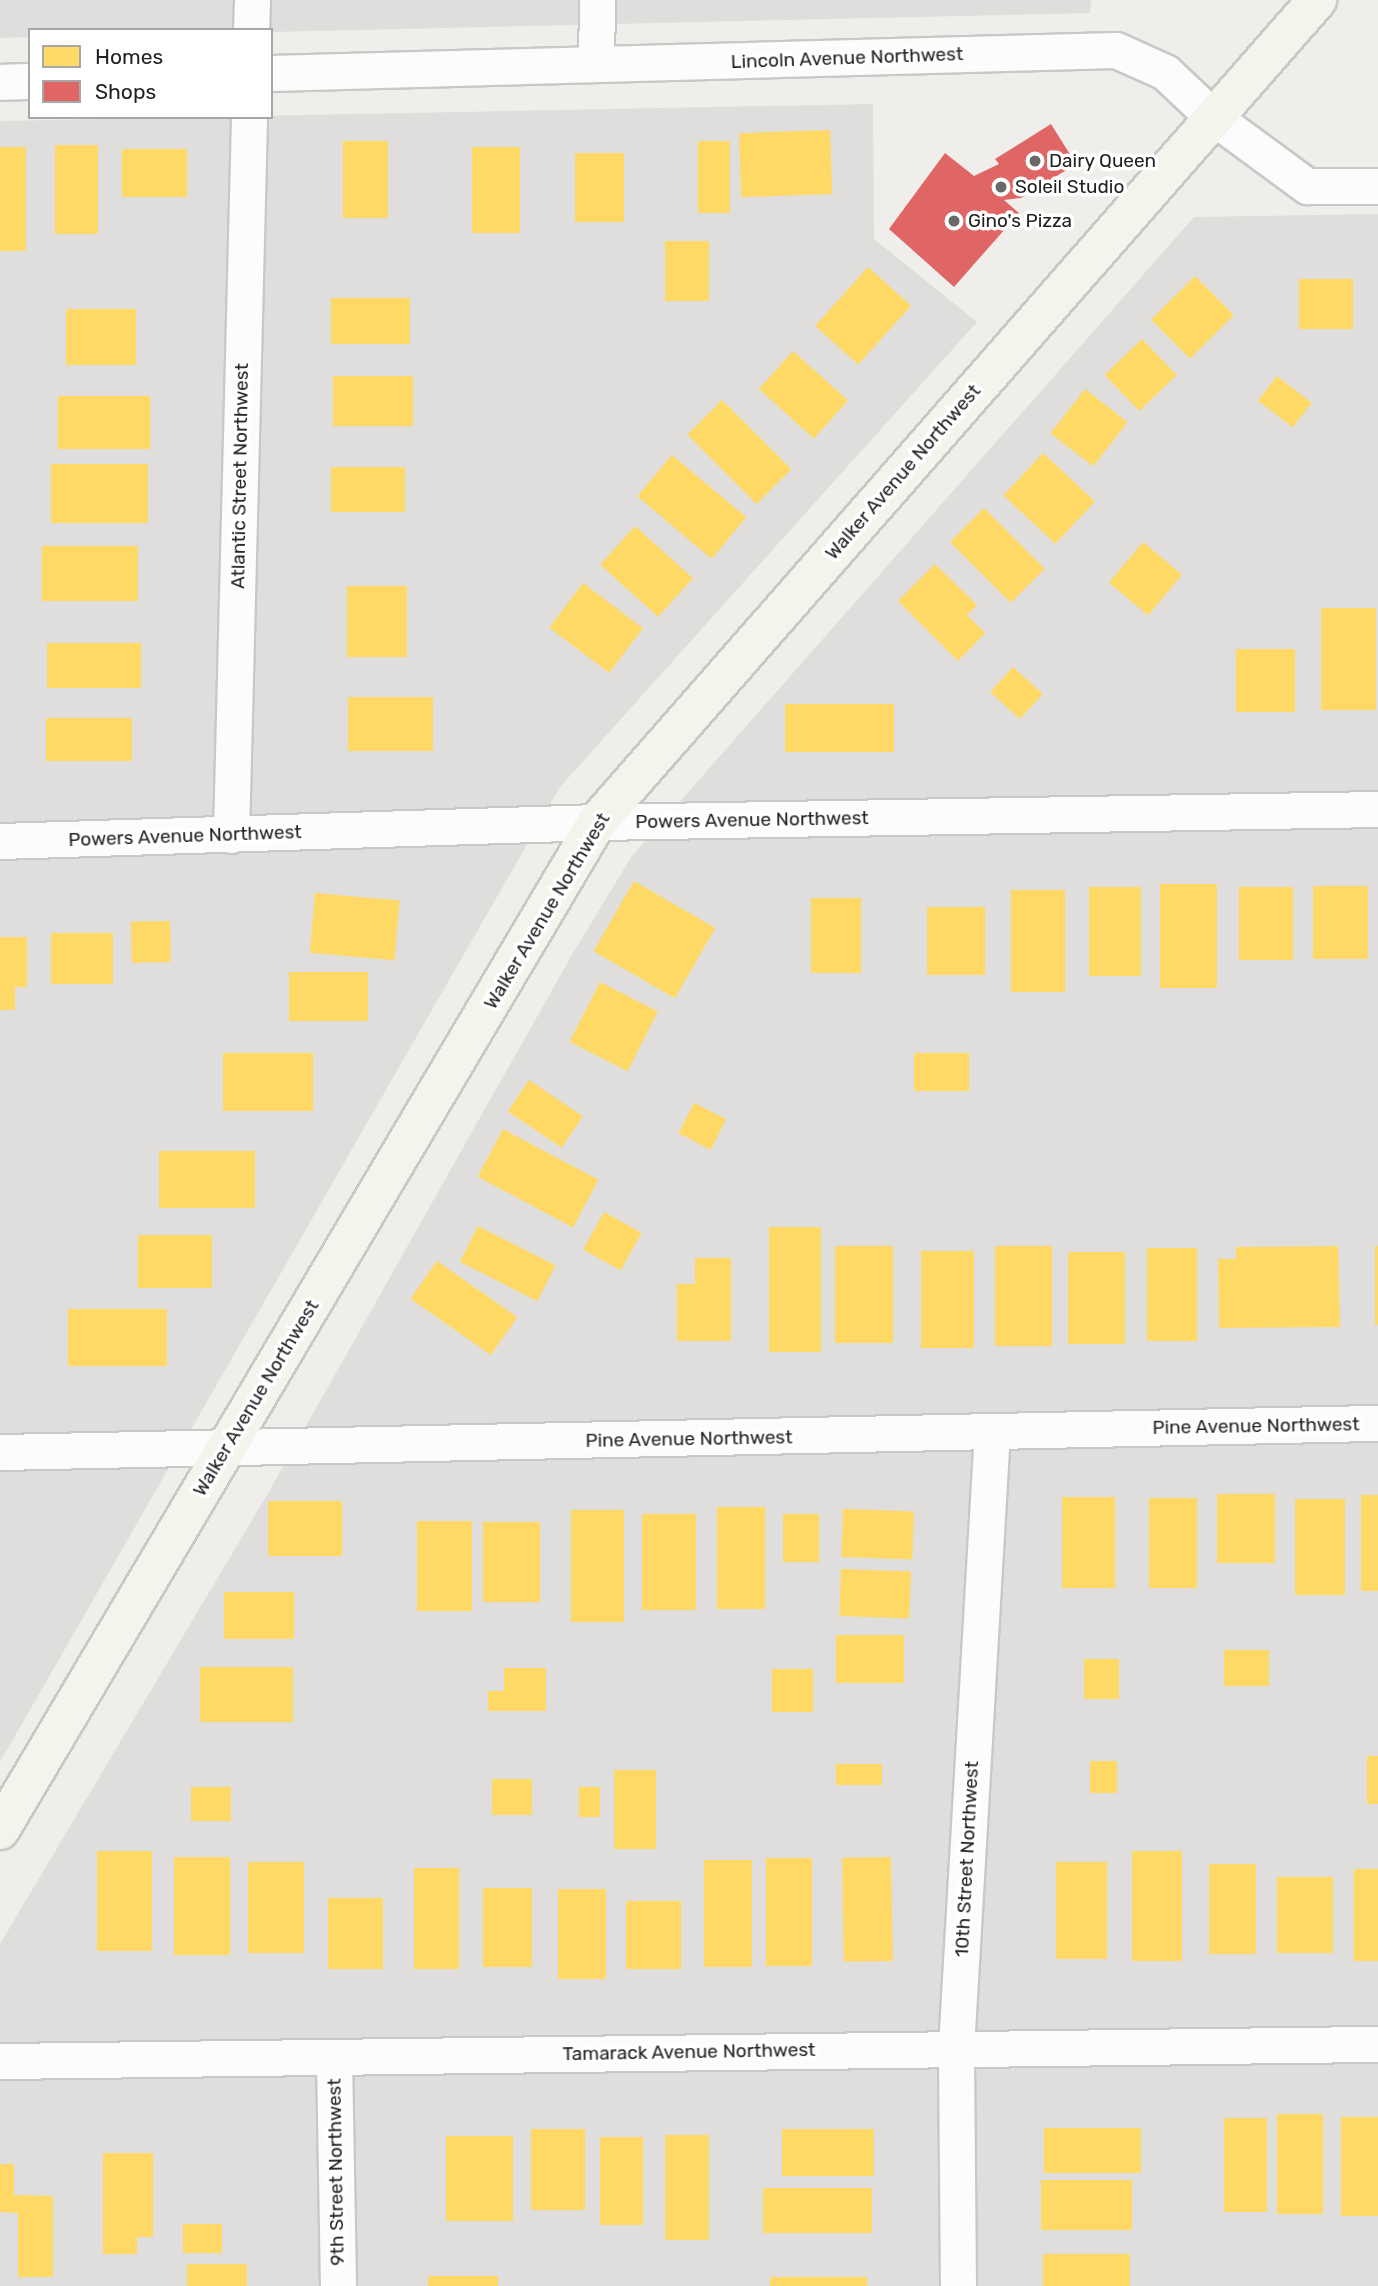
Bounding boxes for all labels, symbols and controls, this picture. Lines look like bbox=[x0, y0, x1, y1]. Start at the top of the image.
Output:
legend bbox=[28, 28, 273, 119]
street label: Lincoln Avenue Northwest bbox=[730, 43, 964, 73]
text: Homes bbox=[95, 44, 163, 69]
text: Shops bbox=[95, 79, 156, 104]
place label: Dairy Queen bbox=[1049, 150, 1157, 172]
marker: Dairy Queen bbox=[1027, 153, 1043, 169]
place label: Soleil Studio bbox=[1015, 176, 1124, 198]
marker: Soleil Studio bbox=[993, 179, 1009, 195]
place label: Gino's Pizza bbox=[968, 210, 1072, 232]
marker: Gino's Pizza bbox=[946, 213, 962, 229]
street label: Atlantic Street Northwest bbox=[227, 363, 253, 589]
street label: Walker Avenue Northwest bbox=[820, 379, 986, 565]
street label: Powers Avenue Northwest bbox=[635, 807, 869, 833]
street label: Walker Avenue Northwest bbox=[479, 808, 615, 1014]
street label: Powers Avenue Northwest bbox=[68, 821, 302, 851]
street label: Walker Avenue Northwest bbox=[188, 1295, 324, 1501]
street label: Pine Avenue Northwest bbox=[1152, 1413, 1360, 1439]
street label: Pine Avenue Northwest bbox=[585, 1426, 793, 1452]
street label: 10th Street Northwest bbox=[950, 1760, 984, 1958]
street label: Tamarack Avenue Northwest bbox=[562, 2038, 816, 2066]
street label: 9th Street Northwest bbox=[323, 2078, 349, 2266]

